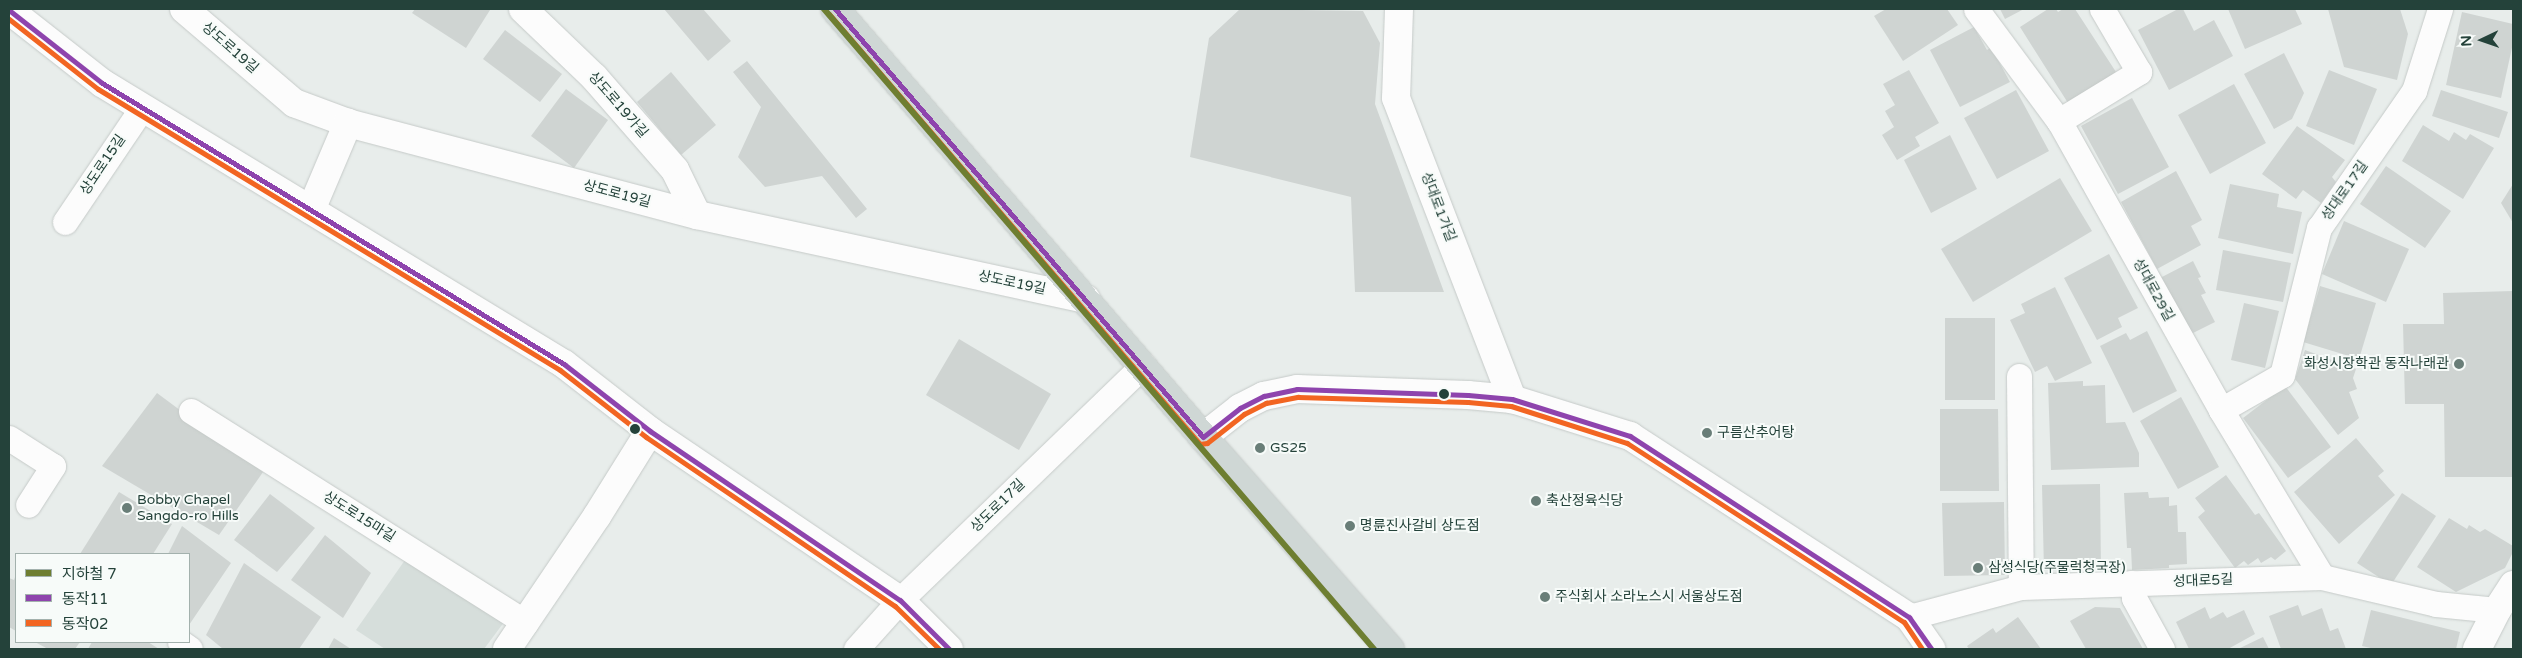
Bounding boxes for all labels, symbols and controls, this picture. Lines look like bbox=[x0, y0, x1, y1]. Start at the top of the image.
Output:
north arrow bbox=[2457, 15, 2507, 65]
street label: 상도로19길 bbox=[198, 19, 262, 77]
text: N bbox=[2458, 35, 2475, 47]
street label: 상도로19가길 bbox=[585, 69, 651, 141]
street label: 상도로15길 bbox=[77, 132, 129, 198]
street label: 성대로17길 bbox=[2318, 158, 2372, 224]
street label: 성대로1가길 bbox=[1417, 170, 1459, 244]
street label: 상도로19길 bbox=[581, 177, 653, 211]
street label: 성대로29길 bbox=[2129, 256, 2177, 324]
street label: 상도로19길 bbox=[976, 268, 1048, 298]
place label: 화성시장학관 동작나래관 bbox=[2304, 356, 2449, 372]
marker: 화성시장학관 동작나래관 bbox=[2453, 358, 2465, 370]
unlabelled marker bbox=[1439, 389, 1449, 399]
unlabelled marker bbox=[630, 424, 640, 434]
place label: 구름산추어탕 bbox=[1717, 425, 1794, 441]
marker: 구름산추어탕 bbox=[1701, 427, 1713, 439]
place label: GS25 bbox=[1270, 440, 1307, 456]
marker: GS25 bbox=[1254, 442, 1266, 454]
street label: 상도로17길 bbox=[967, 476, 1029, 536]
street label: 상도로15마길 bbox=[320, 488, 398, 546]
place label: Bobby Chapel Sangdo-ro Hills bbox=[137, 492, 239, 524]
place label: 축산정육식당 bbox=[1546, 493, 1623, 509]
marker: 축산정육식당 bbox=[1530, 495, 1542, 507]
marker: Bobby Chapel Sangdo-ro Hills bbox=[121, 502, 133, 514]
place label: 명륜진사갈비 상도점 bbox=[1360, 518, 1480, 534]
marker: 명륜진사갈비 상도점 bbox=[1344, 520, 1356, 532]
legend bbox=[15, 553, 190, 643]
place label: 삼성식당(주물럭청국장) bbox=[1988, 560, 2126, 576]
marker: 삼성식당(주물럭청국장) bbox=[1972, 562, 1984, 574]
text: 지하철 7 bbox=[62, 565, 117, 583]
street label: 성대로5길 bbox=[2173, 572, 2233, 590]
place label: 주식회사 소라노스시 서울상도점 bbox=[1555, 589, 1743, 605]
text: 동작11 bbox=[62, 590, 108, 608]
marker: 주식회사 소라노스시 서울상도점 bbox=[1539, 591, 1551, 603]
text: 동작02 bbox=[62, 615, 108, 633]

